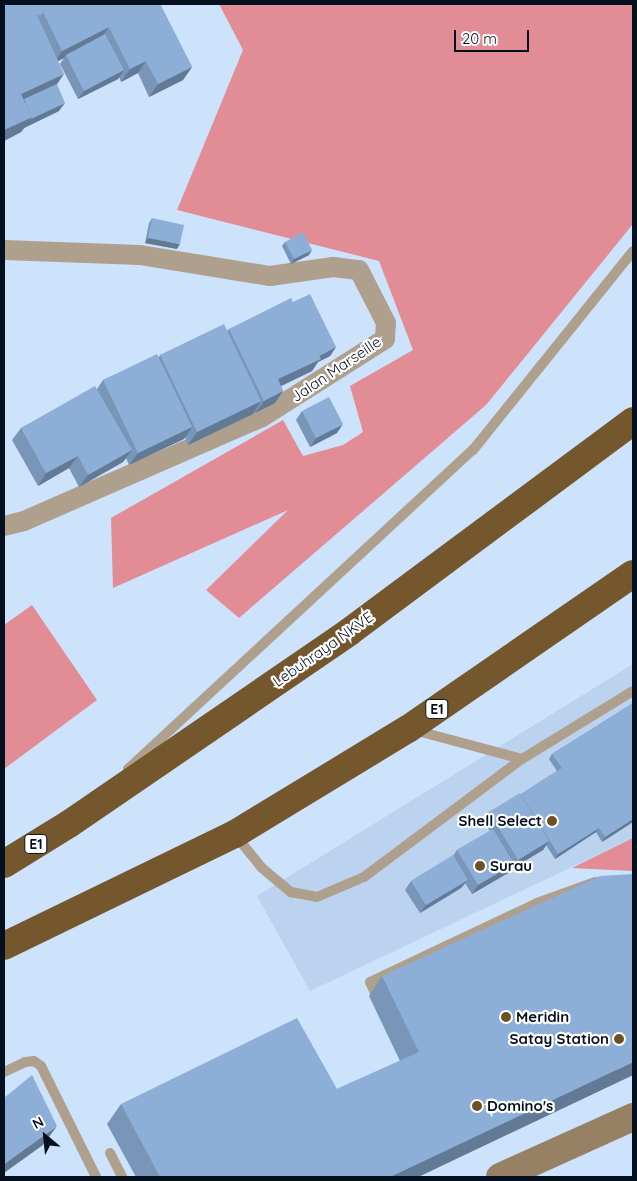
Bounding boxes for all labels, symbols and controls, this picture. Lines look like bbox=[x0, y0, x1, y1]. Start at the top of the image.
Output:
scale bar bbox=[457, 20, 532, 52]
text: 20 m bbox=[462, 29, 497, 48]
street label: Jalan Marseille bbox=[288, 332, 384, 406]
street label: Lebuhraya NKVE bbox=[269, 608, 377, 690]
road number: E1 bbox=[424, 698, 450, 721]
place label: Shell Select bbox=[459, 812, 542, 830]
marker: Shell Select bbox=[546, 815, 558, 827]
road number: E1 bbox=[24, 832, 48, 856]
place label: Surau bbox=[490, 857, 532, 875]
marker: Surau bbox=[474, 860, 486, 872]
place label: Meridin bbox=[516, 1008, 569, 1026]
marker: Meridin bbox=[500, 1011, 512, 1023]
place label: Satay Station bbox=[510, 1030, 609, 1048]
marker: Satay Station bbox=[613, 1033, 625, 1045]
place label: Domino's bbox=[487, 1097, 553, 1115]
marker: Domino's bbox=[471, 1100, 483, 1112]
north arrow bbox=[20, 1111, 70, 1161]
text: N bbox=[29, 1112, 47, 1133]

